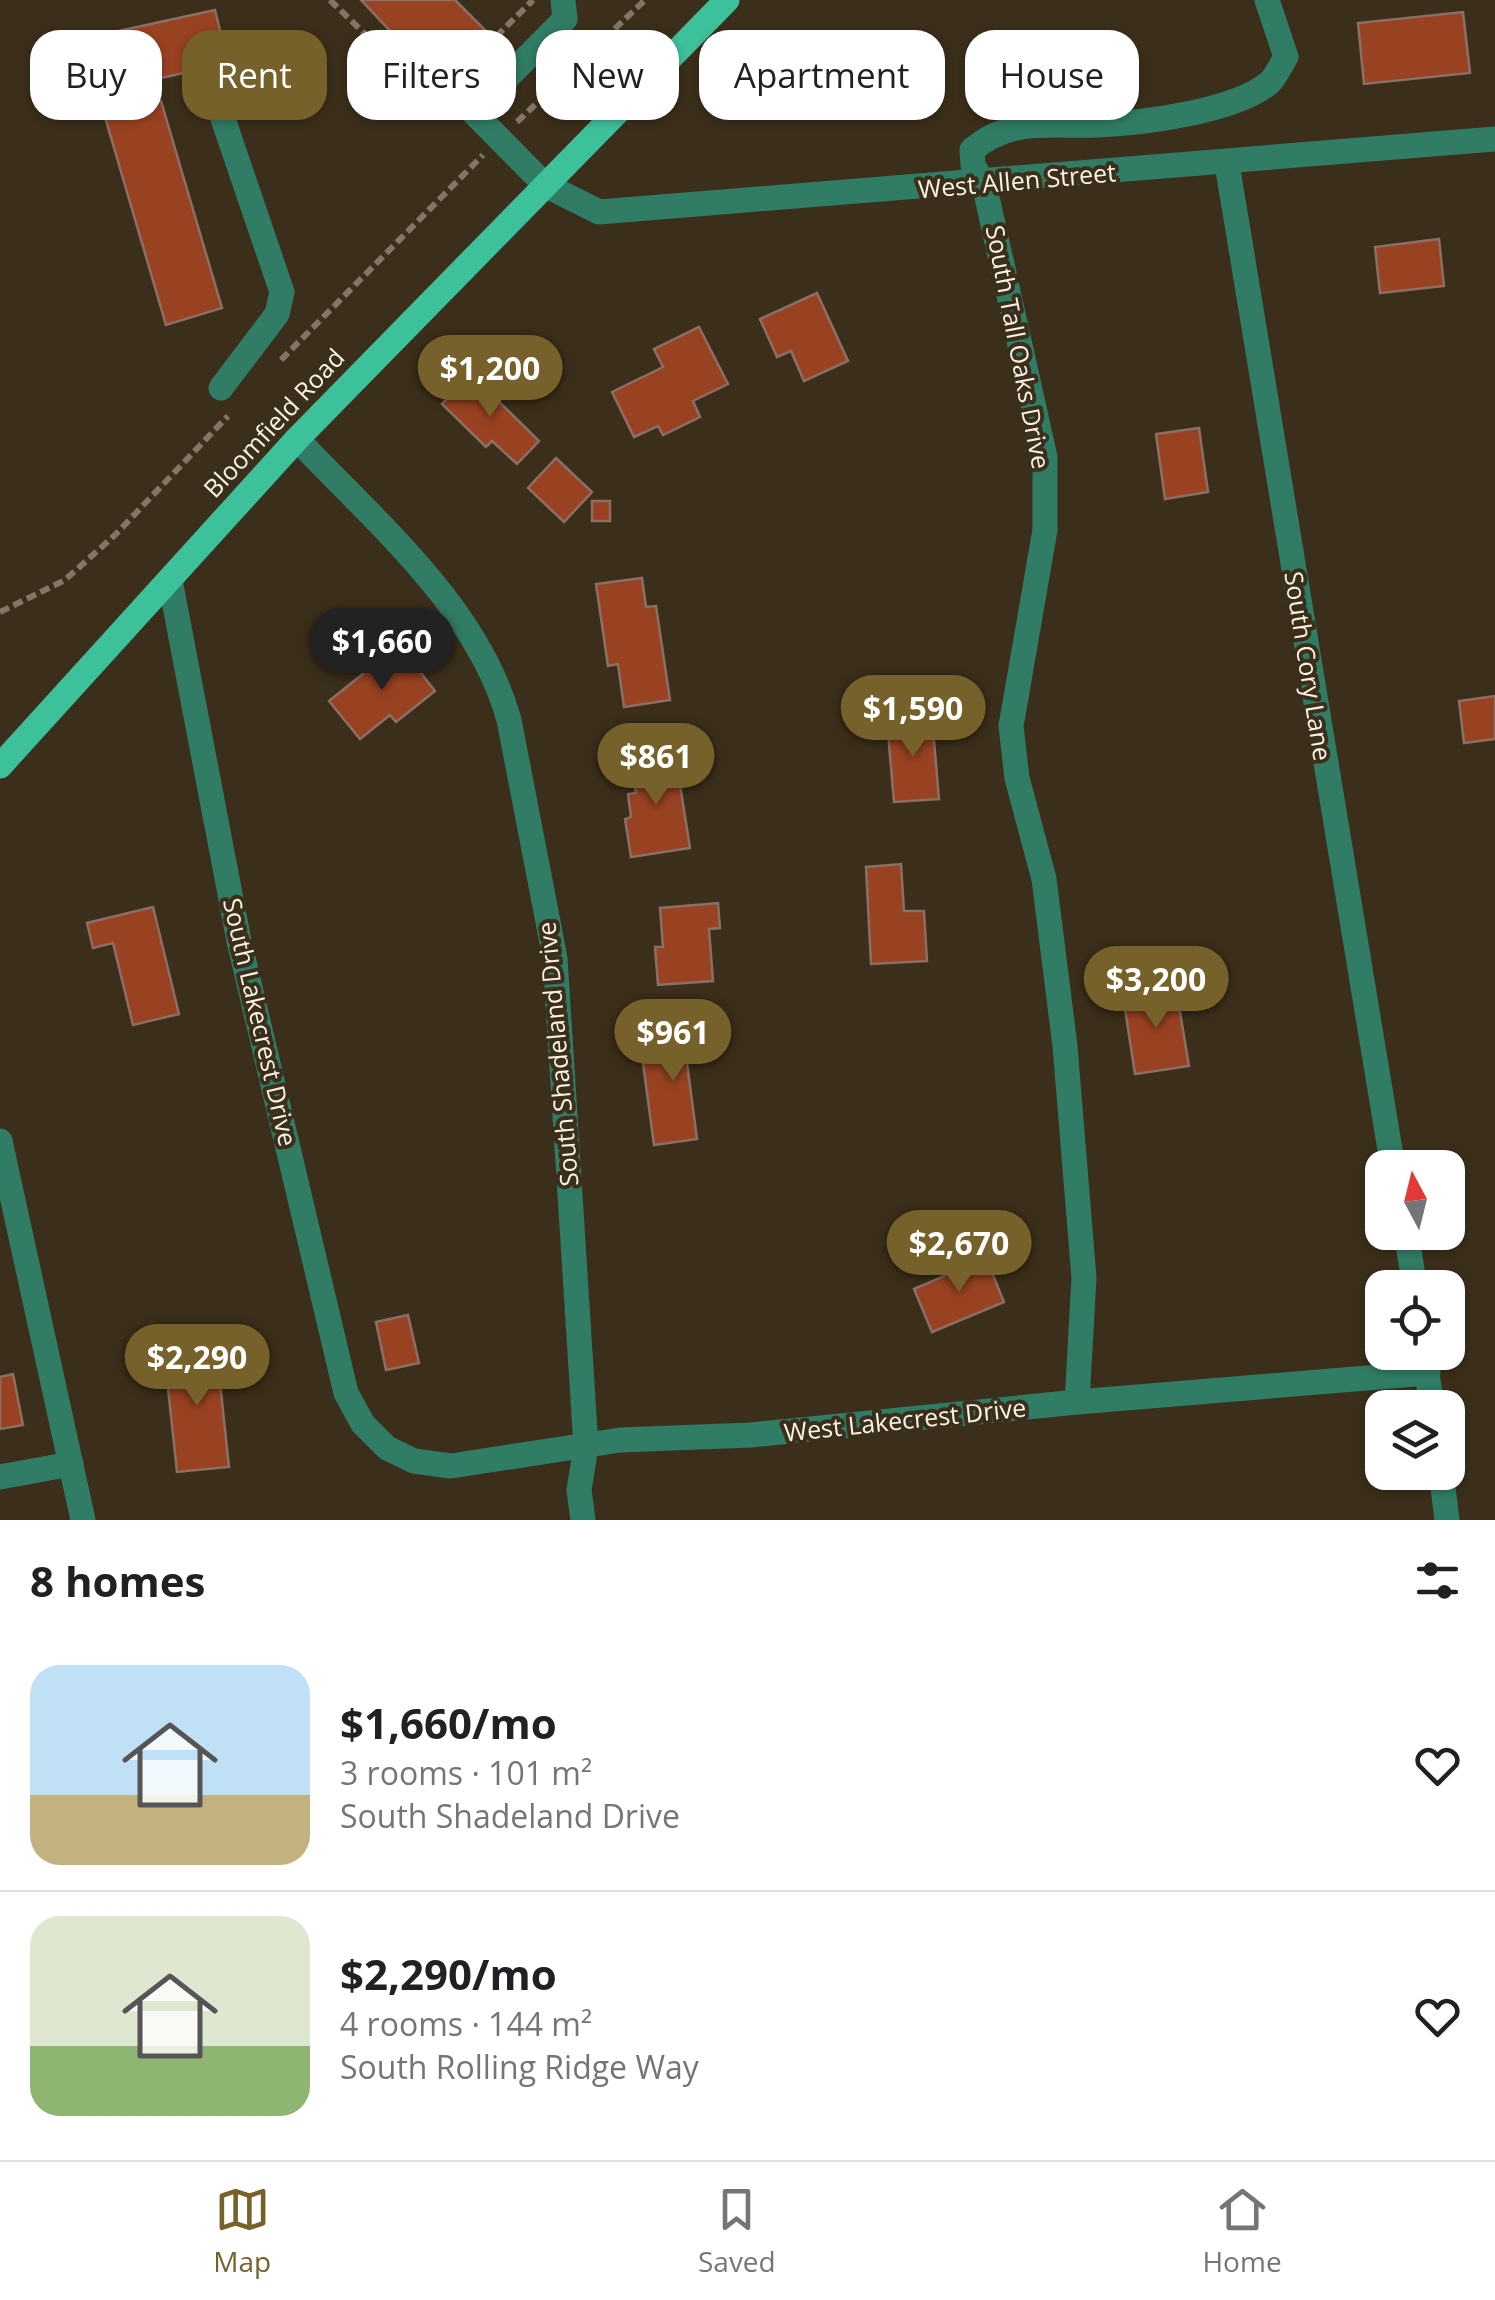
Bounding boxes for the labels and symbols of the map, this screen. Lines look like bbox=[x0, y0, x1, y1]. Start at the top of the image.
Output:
street label: West Allen Street bbox=[917, 154, 1117, 206]
street label: South Tall Oaks Drive bbox=[979, 222, 1059, 472]
pin: $1,200 bbox=[409, 335, 571, 420]
street label: Bloomfield Road bbox=[195, 340, 351, 504]
street label: South Cory Lane bbox=[1277, 569, 1341, 763]
pin: $1,660 bbox=[301, 608, 463, 693]
pin: $1,590 bbox=[832, 675, 994, 760]
pin: $861 bbox=[597, 723, 715, 808]
street label: South Lakecrest Drive bbox=[216, 894, 306, 1149]
street label: South Shadeland Drive bbox=[528, 920, 586, 1188]
pin: $3,200 bbox=[1075, 946, 1237, 1031]
pin: $961 bbox=[614, 999, 732, 1084]
north arrow bbox=[1365, 1150, 1465, 1250]
pin: $2,670 bbox=[878, 1210, 1040, 1295]
pin: $2,290 bbox=[116, 1324, 278, 1409]
street label: West Lakecrest Drive bbox=[782, 1389, 1028, 1449]

